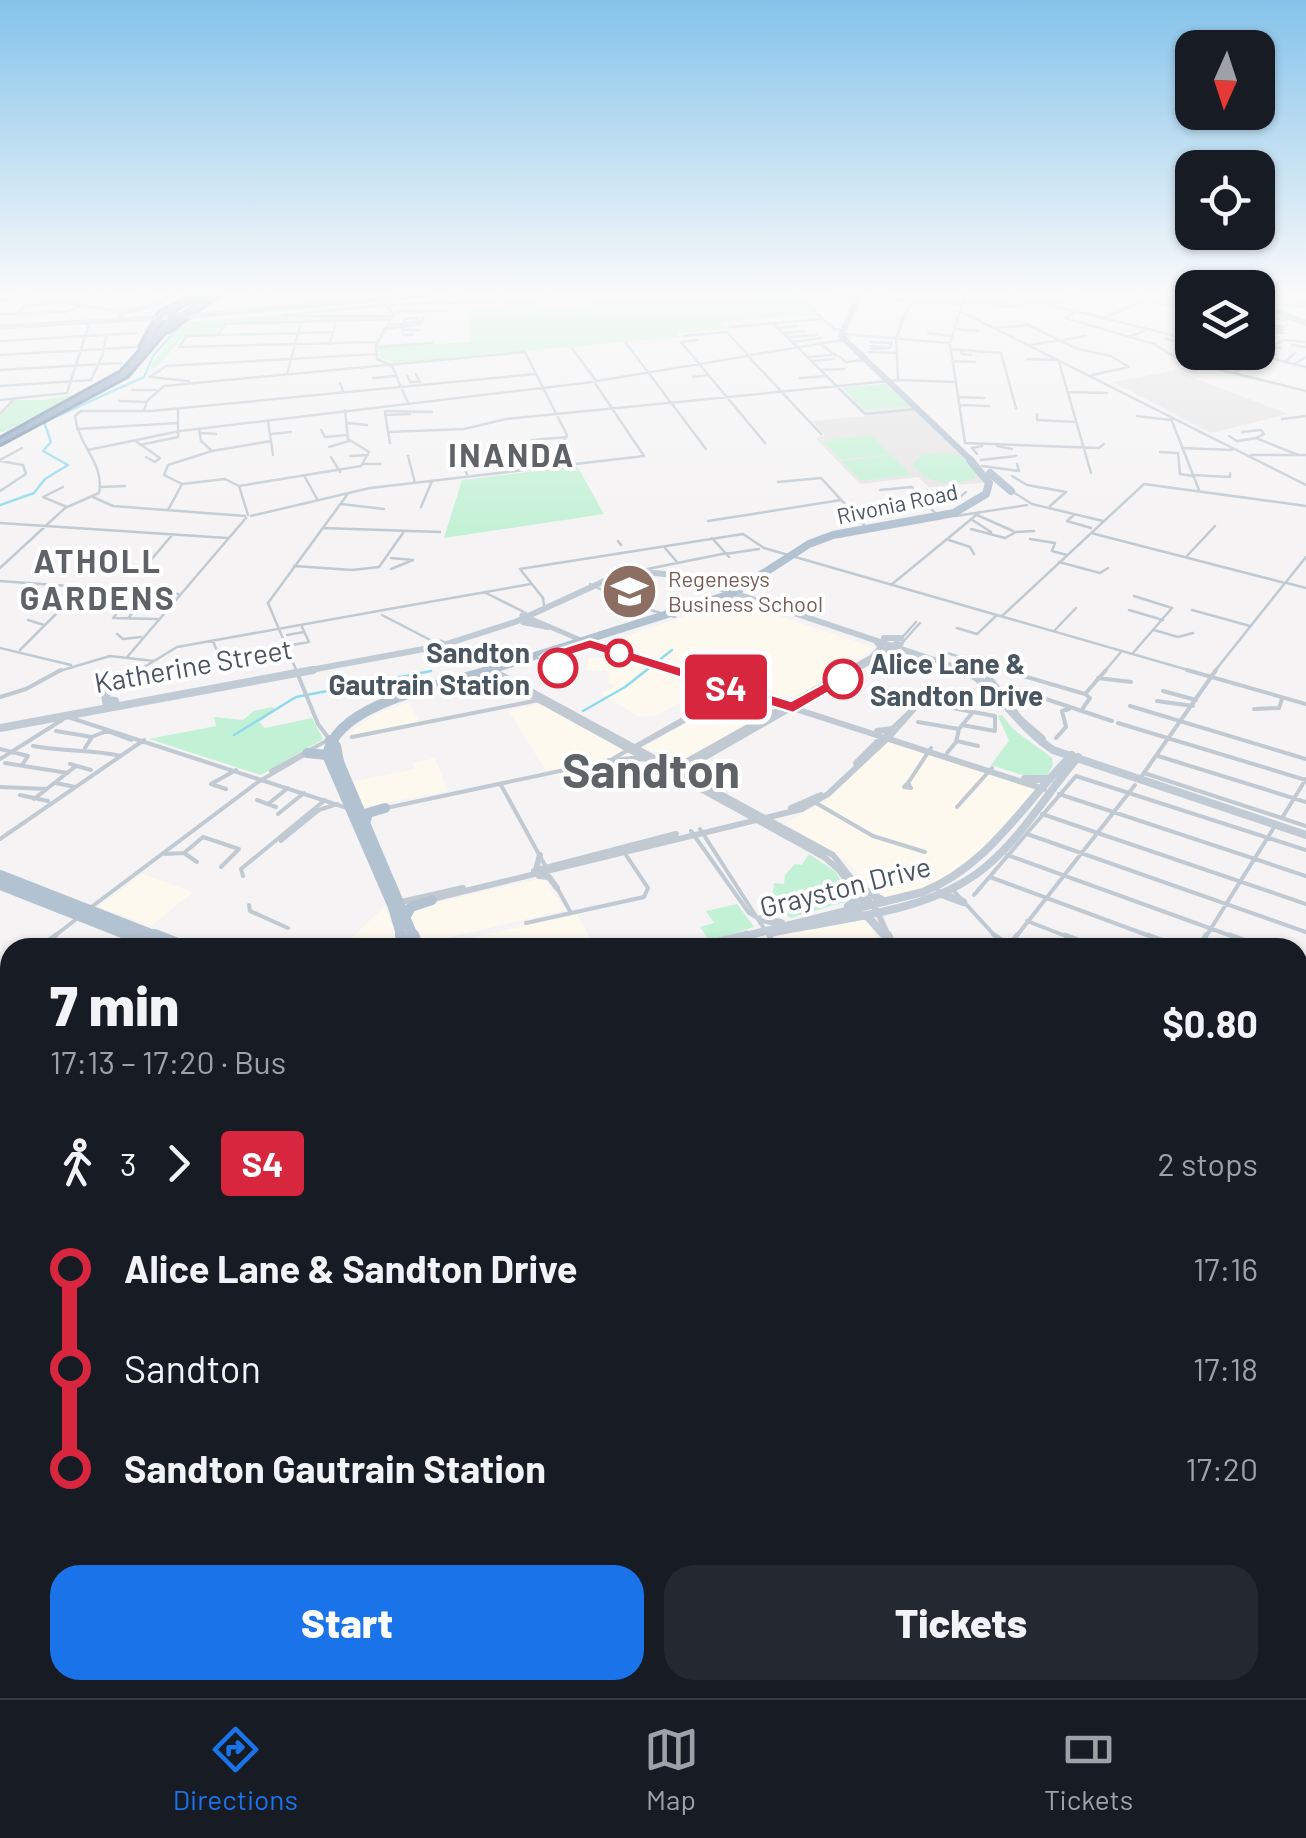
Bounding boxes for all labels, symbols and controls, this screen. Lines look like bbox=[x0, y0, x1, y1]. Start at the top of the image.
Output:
north arrow bbox=[1175, 30, 1275, 130]
map controls bbox=[1175, 30, 1275, 370]
button: locate bbox=[1175, 150, 1275, 250]
button: layers bbox=[1175, 270, 1275, 370]
district label: INANDA bbox=[448, 435, 576, 473]
street label: Rivonia Road bbox=[834, 478, 960, 528]
district label: ATHOLL GARDENS bbox=[20, 541, 176, 616]
school or university icon: Regenesys Business School bbox=[599, 561, 659, 621]
place label: Regenesys Business School bbox=[668, 565, 823, 616]
street label: Katherine Street bbox=[91, 631, 295, 699]
place label: Sandton Gautrain Station bbox=[328, 635, 530, 701]
unlabelled marker bbox=[606, 640, 632, 666]
place label: Alice Lane & Sandton Drive bbox=[870, 646, 1043, 712]
marker: Sandton Gautrain Station bbox=[539, 649, 577, 687]
line badge: S4 bbox=[681, 654, 771, 720]
marker: Alice Lane & Sandton Drive bbox=[824, 660, 862, 698]
text: S4 bbox=[705, 666, 747, 708]
district label: Sandton bbox=[562, 740, 740, 798]
street label: Grayston Drive bbox=[756, 848, 934, 924]
text: 7 min bbox=[50, 971, 179, 1037]
text: $0.80 bbox=[1162, 1000, 1258, 1046]
text: 17:13 – 17:20 · Bus bbox=[50, 1042, 286, 1080]
icon: walk bbox=[50, 1136, 105, 1191]
icon: forward bbox=[151, 1136, 206, 1191]
text: S4 bbox=[241, 1142, 284, 1184]
text: 3 bbox=[120, 1144, 136, 1182]
text: 2 stops bbox=[1157, 1144, 1258, 1182]
text: Alice Lane & Sandton Drive bbox=[124, 1245, 578, 1291]
text: 17:16 bbox=[1193, 1249, 1258, 1287]
text: Sandton bbox=[124, 1345, 261, 1391]
text: 17:18 bbox=[1193, 1349, 1258, 1387]
text: Sandton Gautrain Station bbox=[124, 1445, 546, 1491]
text: 17:20 bbox=[1186, 1449, 1258, 1487]
button: Start bbox=[50, 1565, 644, 1680]
button: Tickets bbox=[664, 1565, 1258, 1680]
tab: Directions bbox=[173, 1722, 298, 1816]
tab: Map bbox=[644, 1722, 699, 1816]
tab: Tickets bbox=[1044, 1722, 1133, 1816]

